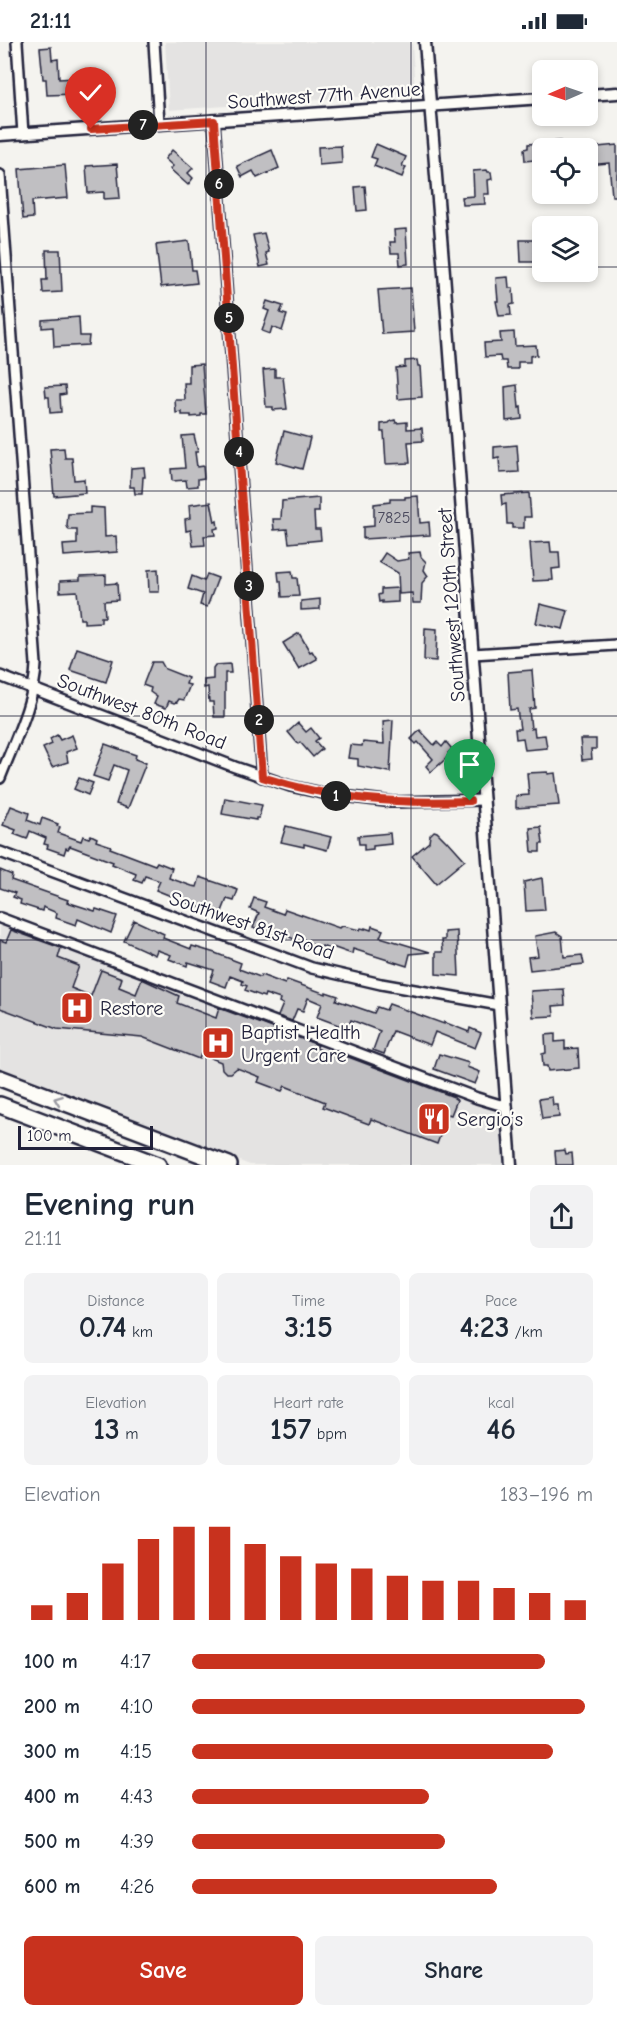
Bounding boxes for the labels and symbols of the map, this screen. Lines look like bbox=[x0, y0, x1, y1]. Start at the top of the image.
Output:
north arrow bbox=[532, 60, 598, 126]
pin bbox=[65, 67, 116, 129]
street label: Southwest 77th Avenue bbox=[227, 77, 421, 114]
pin: 7 bbox=[128, 110, 158, 140]
pin: 6 bbox=[204, 169, 234, 199]
pin: 5 bbox=[214, 303, 244, 333]
pin: 4 bbox=[224, 437, 254, 467]
street label: Southwest 120th Street bbox=[433, 506, 470, 703]
house number: 7825 bbox=[378, 509, 410, 527]
pin: 3 bbox=[234, 571, 264, 601]
street label: Southwest 80th Road bbox=[54, 669, 230, 754]
pin: 2 bbox=[244, 705, 274, 735]
pin bbox=[444, 739, 495, 801]
pin: 1 bbox=[321, 781, 351, 811]
street label: Southwest 81st Road bbox=[166, 886, 337, 964]
hospital icon: Restore bbox=[59, 990, 95, 1026]
place label: Restore bbox=[100, 997, 163, 1020]
place label: Baptist Health Urgent Care bbox=[241, 1021, 361, 1067]
hospital icon: Baptist Health Urgent Care bbox=[200, 1025, 236, 1061]
one-way arrow bbox=[53, 1095, 64, 1107]
restaurant icon: Sergio’s bbox=[416, 1101, 452, 1137]
place label: Sergio’s bbox=[457, 1108, 523, 1131]
scale bar bbox=[18, 1123, 153, 1150]

